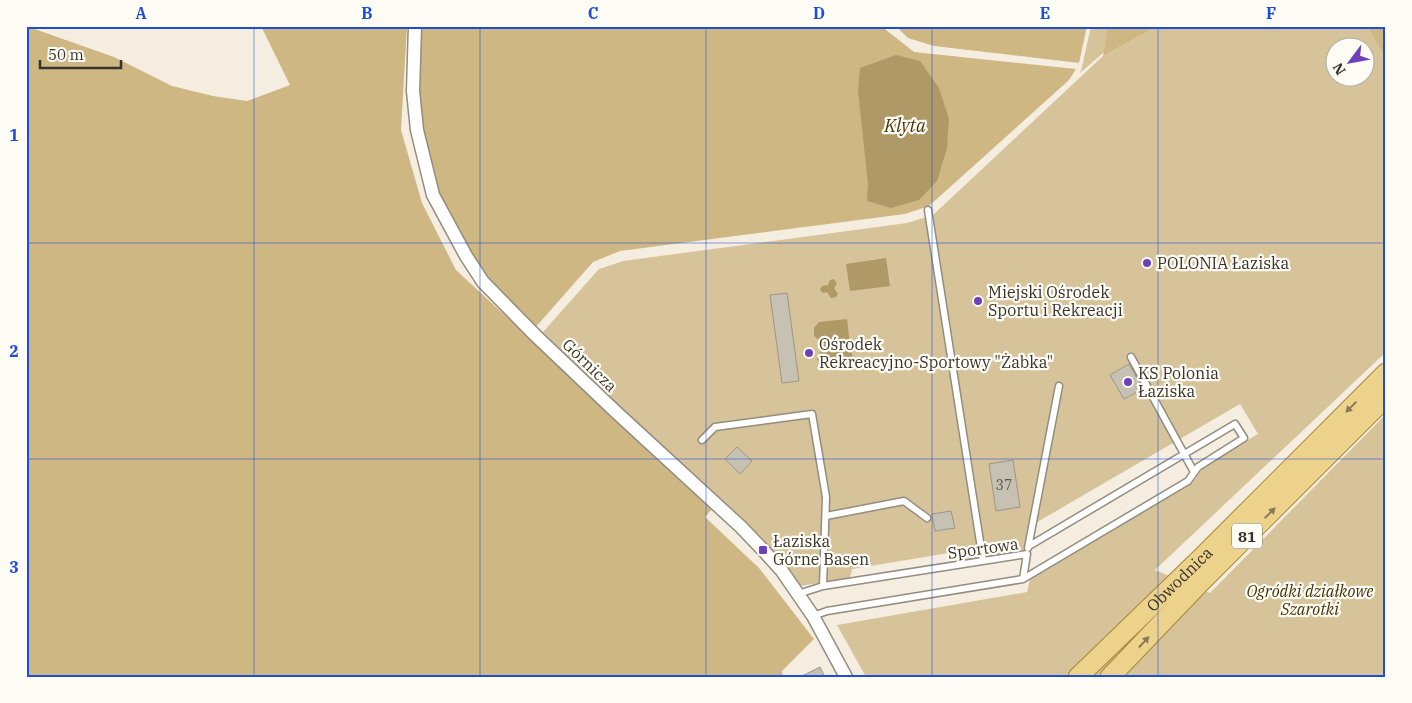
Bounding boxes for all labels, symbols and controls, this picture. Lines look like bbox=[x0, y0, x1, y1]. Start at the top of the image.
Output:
text: A bbox=[135, 3, 147, 23]
text: B bbox=[361, 3, 373, 23]
text: C bbox=[588, 3, 598, 23]
text: D bbox=[813, 3, 825, 23]
text: E bbox=[1040, 3, 1050, 23]
text: F bbox=[1266, 3, 1276, 23]
scale bar bbox=[40, 38, 121, 70]
north arrow bbox=[1324, 38, 1374, 88]
text: 50 m bbox=[48, 45, 84, 64]
text: N bbox=[1328, 59, 1350, 78]
water label: Klyta bbox=[883, 114, 926, 137]
text: 1 bbox=[9, 125, 19, 145]
place label: POLONIA Łaziska bbox=[1157, 253, 1289, 273]
marker: POLONIA Łaziska bbox=[1141, 257, 1153, 269]
place label: Miejski Ośrodek Sportu i Rekreacji bbox=[988, 282, 1123, 320]
marker: Miejski Ośrodek Sportu i Rekreacji bbox=[972, 295, 984, 307]
street label: Górnicza bbox=[559, 334, 622, 396]
place label: Ośrodek Rekreacyjno-Sportowy "Żabka" bbox=[819, 334, 1053, 372]
text: 2 bbox=[9, 341, 19, 361]
marker: Ośrodek Rekreacyjno-Sportowy "Żabka" bbox=[803, 347, 815, 359]
place label: KS Polonia Łaziska bbox=[1138, 363, 1219, 401]
marker: KS Polonia Łaziska bbox=[1122, 376, 1134, 388]
one-way arrow bbox=[1345, 401, 1357, 413]
house number: 37 bbox=[996, 476, 1012, 494]
one-way arrow bbox=[1264, 507, 1276, 519]
road number: 81 bbox=[1232, 524, 1262, 548]
place label: Łaziska Górne Basen bbox=[773, 531, 869, 569]
street label: Sportowa bbox=[946, 533, 1020, 563]
street label: Obwodnica bbox=[1142, 542, 1217, 616]
marker: Łaziska Górne Basen bbox=[757, 544, 769, 556]
text: 3 bbox=[9, 557, 19, 577]
park label: Ogródki działkowe Szarotki bbox=[1246, 581, 1374, 619]
one-way arrow bbox=[1138, 636, 1150, 648]

